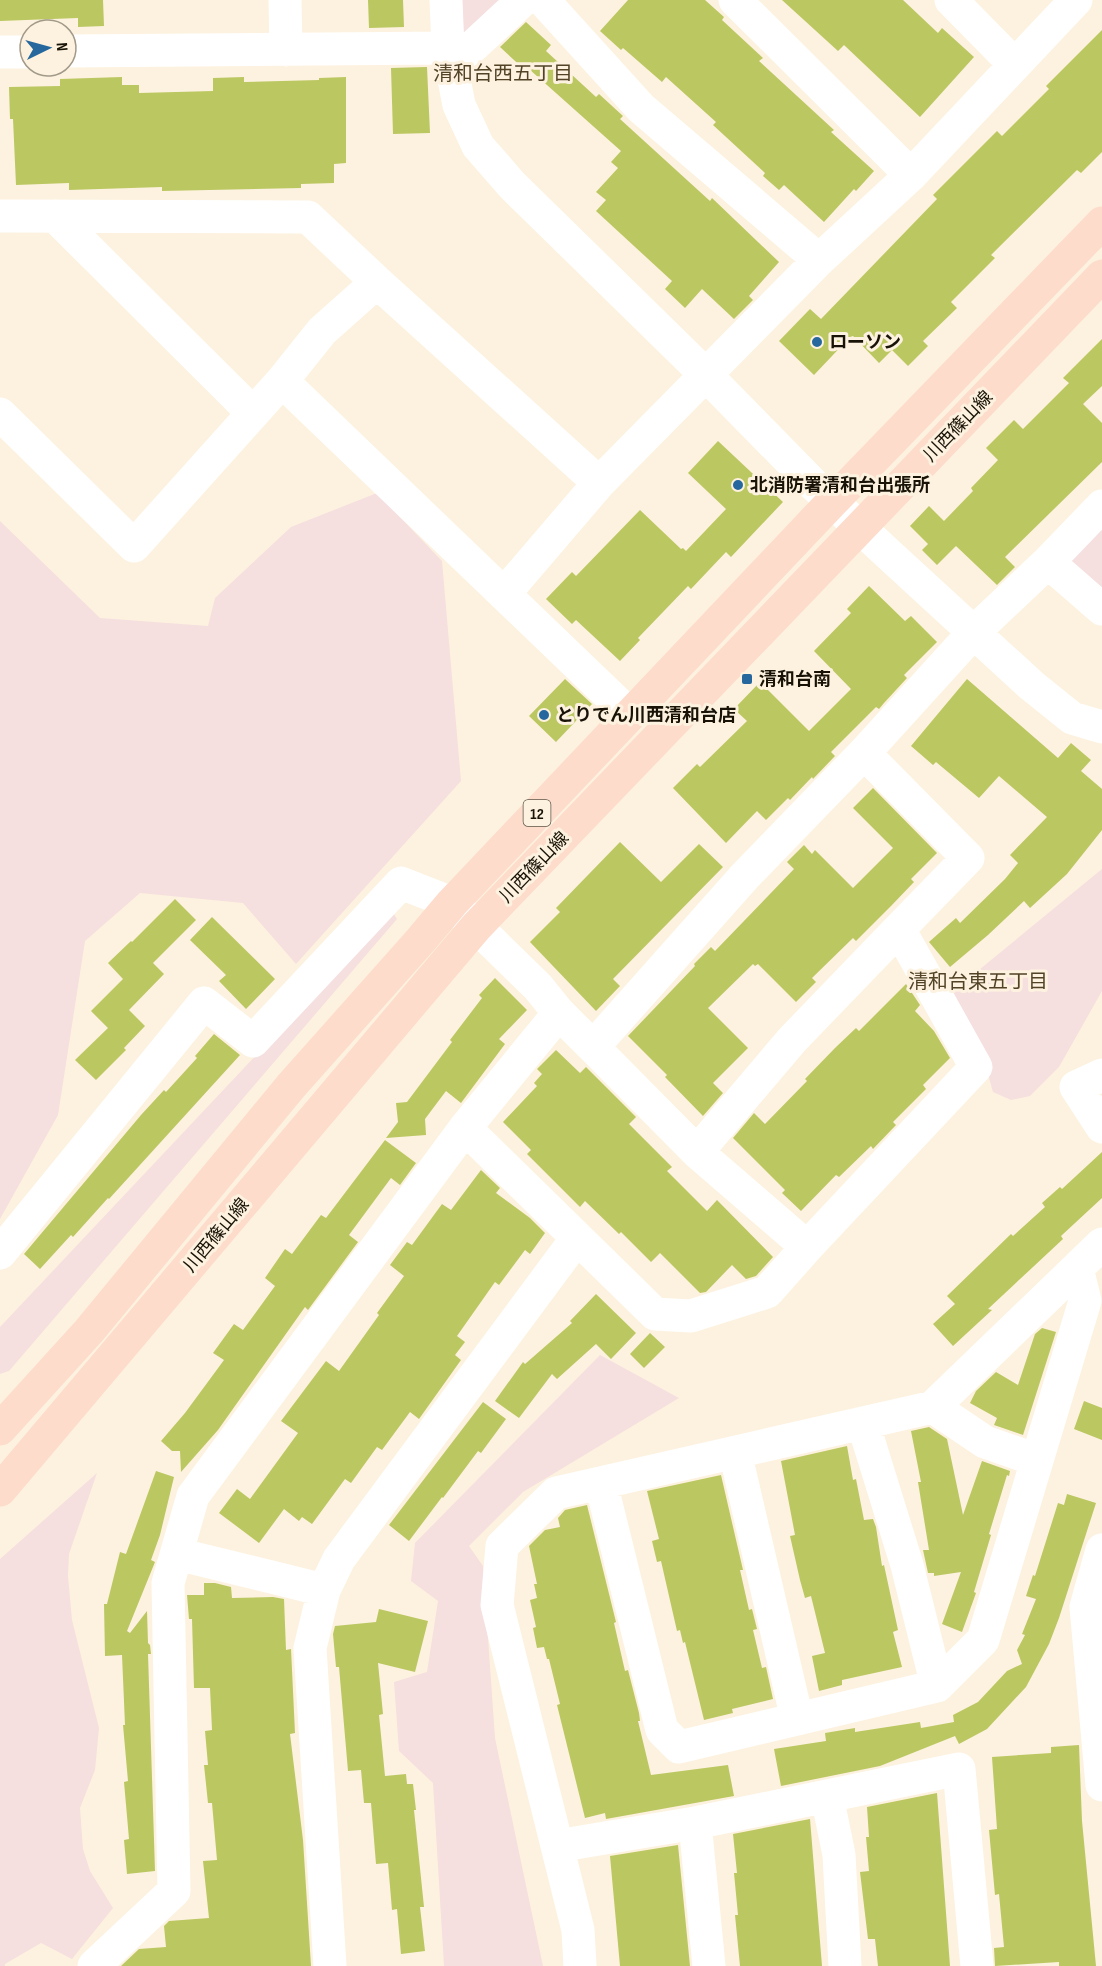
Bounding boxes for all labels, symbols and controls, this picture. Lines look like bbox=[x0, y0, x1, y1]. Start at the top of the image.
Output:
north arrow bbox=[18, 18, 78, 78]
text: N bbox=[52, 42, 71, 52]
district label: 清和台西五丁目 bbox=[433, 62, 573, 86]
place label: ローソン bbox=[829, 332, 901, 353]
marker: ローソン bbox=[810, 335, 824, 349]
street label: 川西篠山線 bbox=[920, 387, 997, 466]
place label: 北消防署清和台出張所 bbox=[750, 475, 930, 496]
marker: 北消防署清和台出張所 bbox=[731, 478, 745, 492]
place label: 清和台南 bbox=[759, 669, 831, 690]
marker: 清和台南 bbox=[740, 672, 754, 686]
place label: とりでん川西清和台店 bbox=[556, 705, 736, 726]
marker: とりでん川西清和台店 bbox=[537, 708, 551, 722]
road number: 12 bbox=[524, 800, 550, 826]
street label: 川西篠山線 bbox=[496, 828, 573, 907]
district label: 清和台東五丁目 bbox=[908, 970, 1048, 994]
street label: 川西篠山線 bbox=[179, 1194, 253, 1277]

